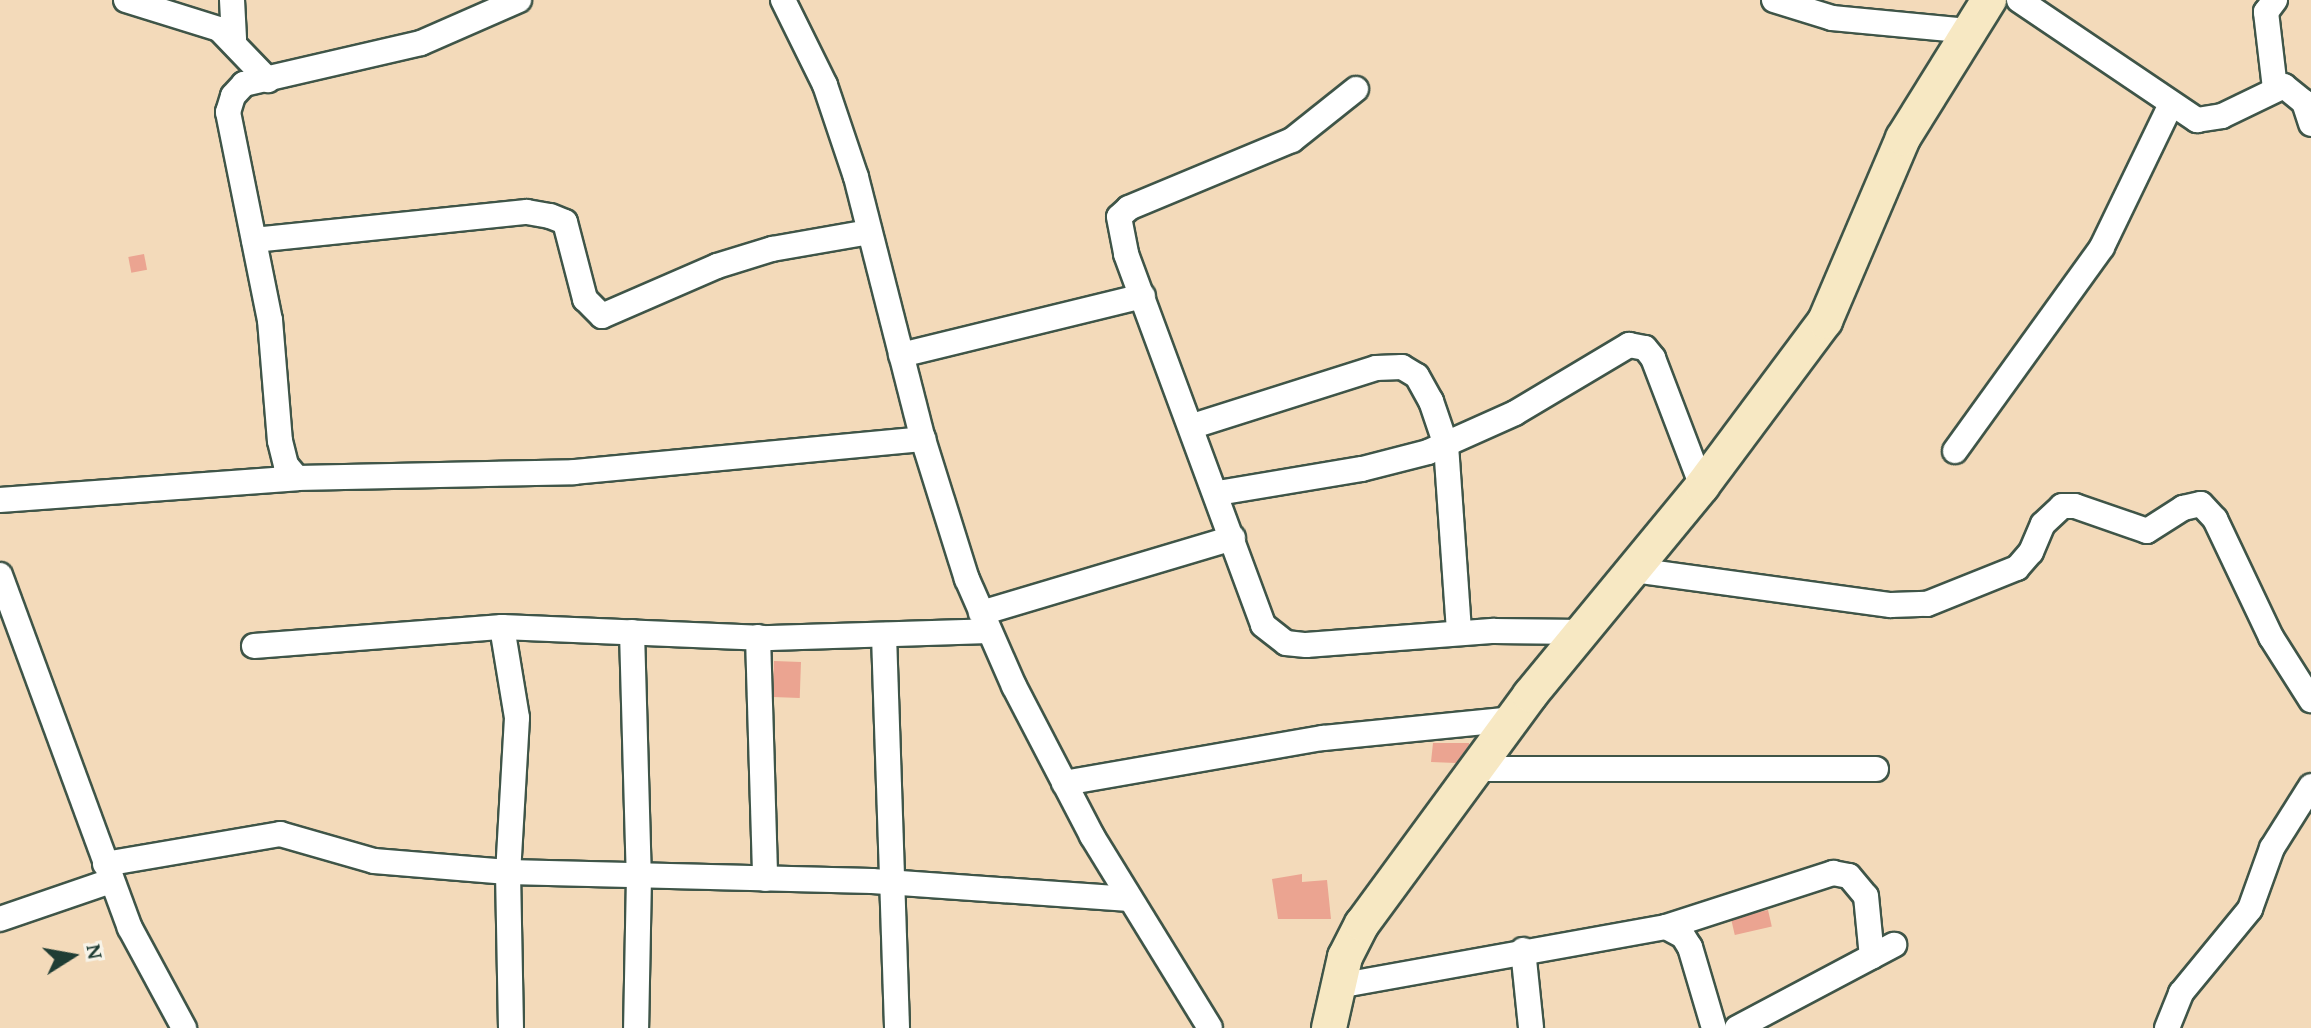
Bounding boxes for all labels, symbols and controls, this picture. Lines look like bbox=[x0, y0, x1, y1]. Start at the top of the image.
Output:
north arrow bbox=[32, 916, 112, 996]
text: N bbox=[78, 941, 113, 962]

